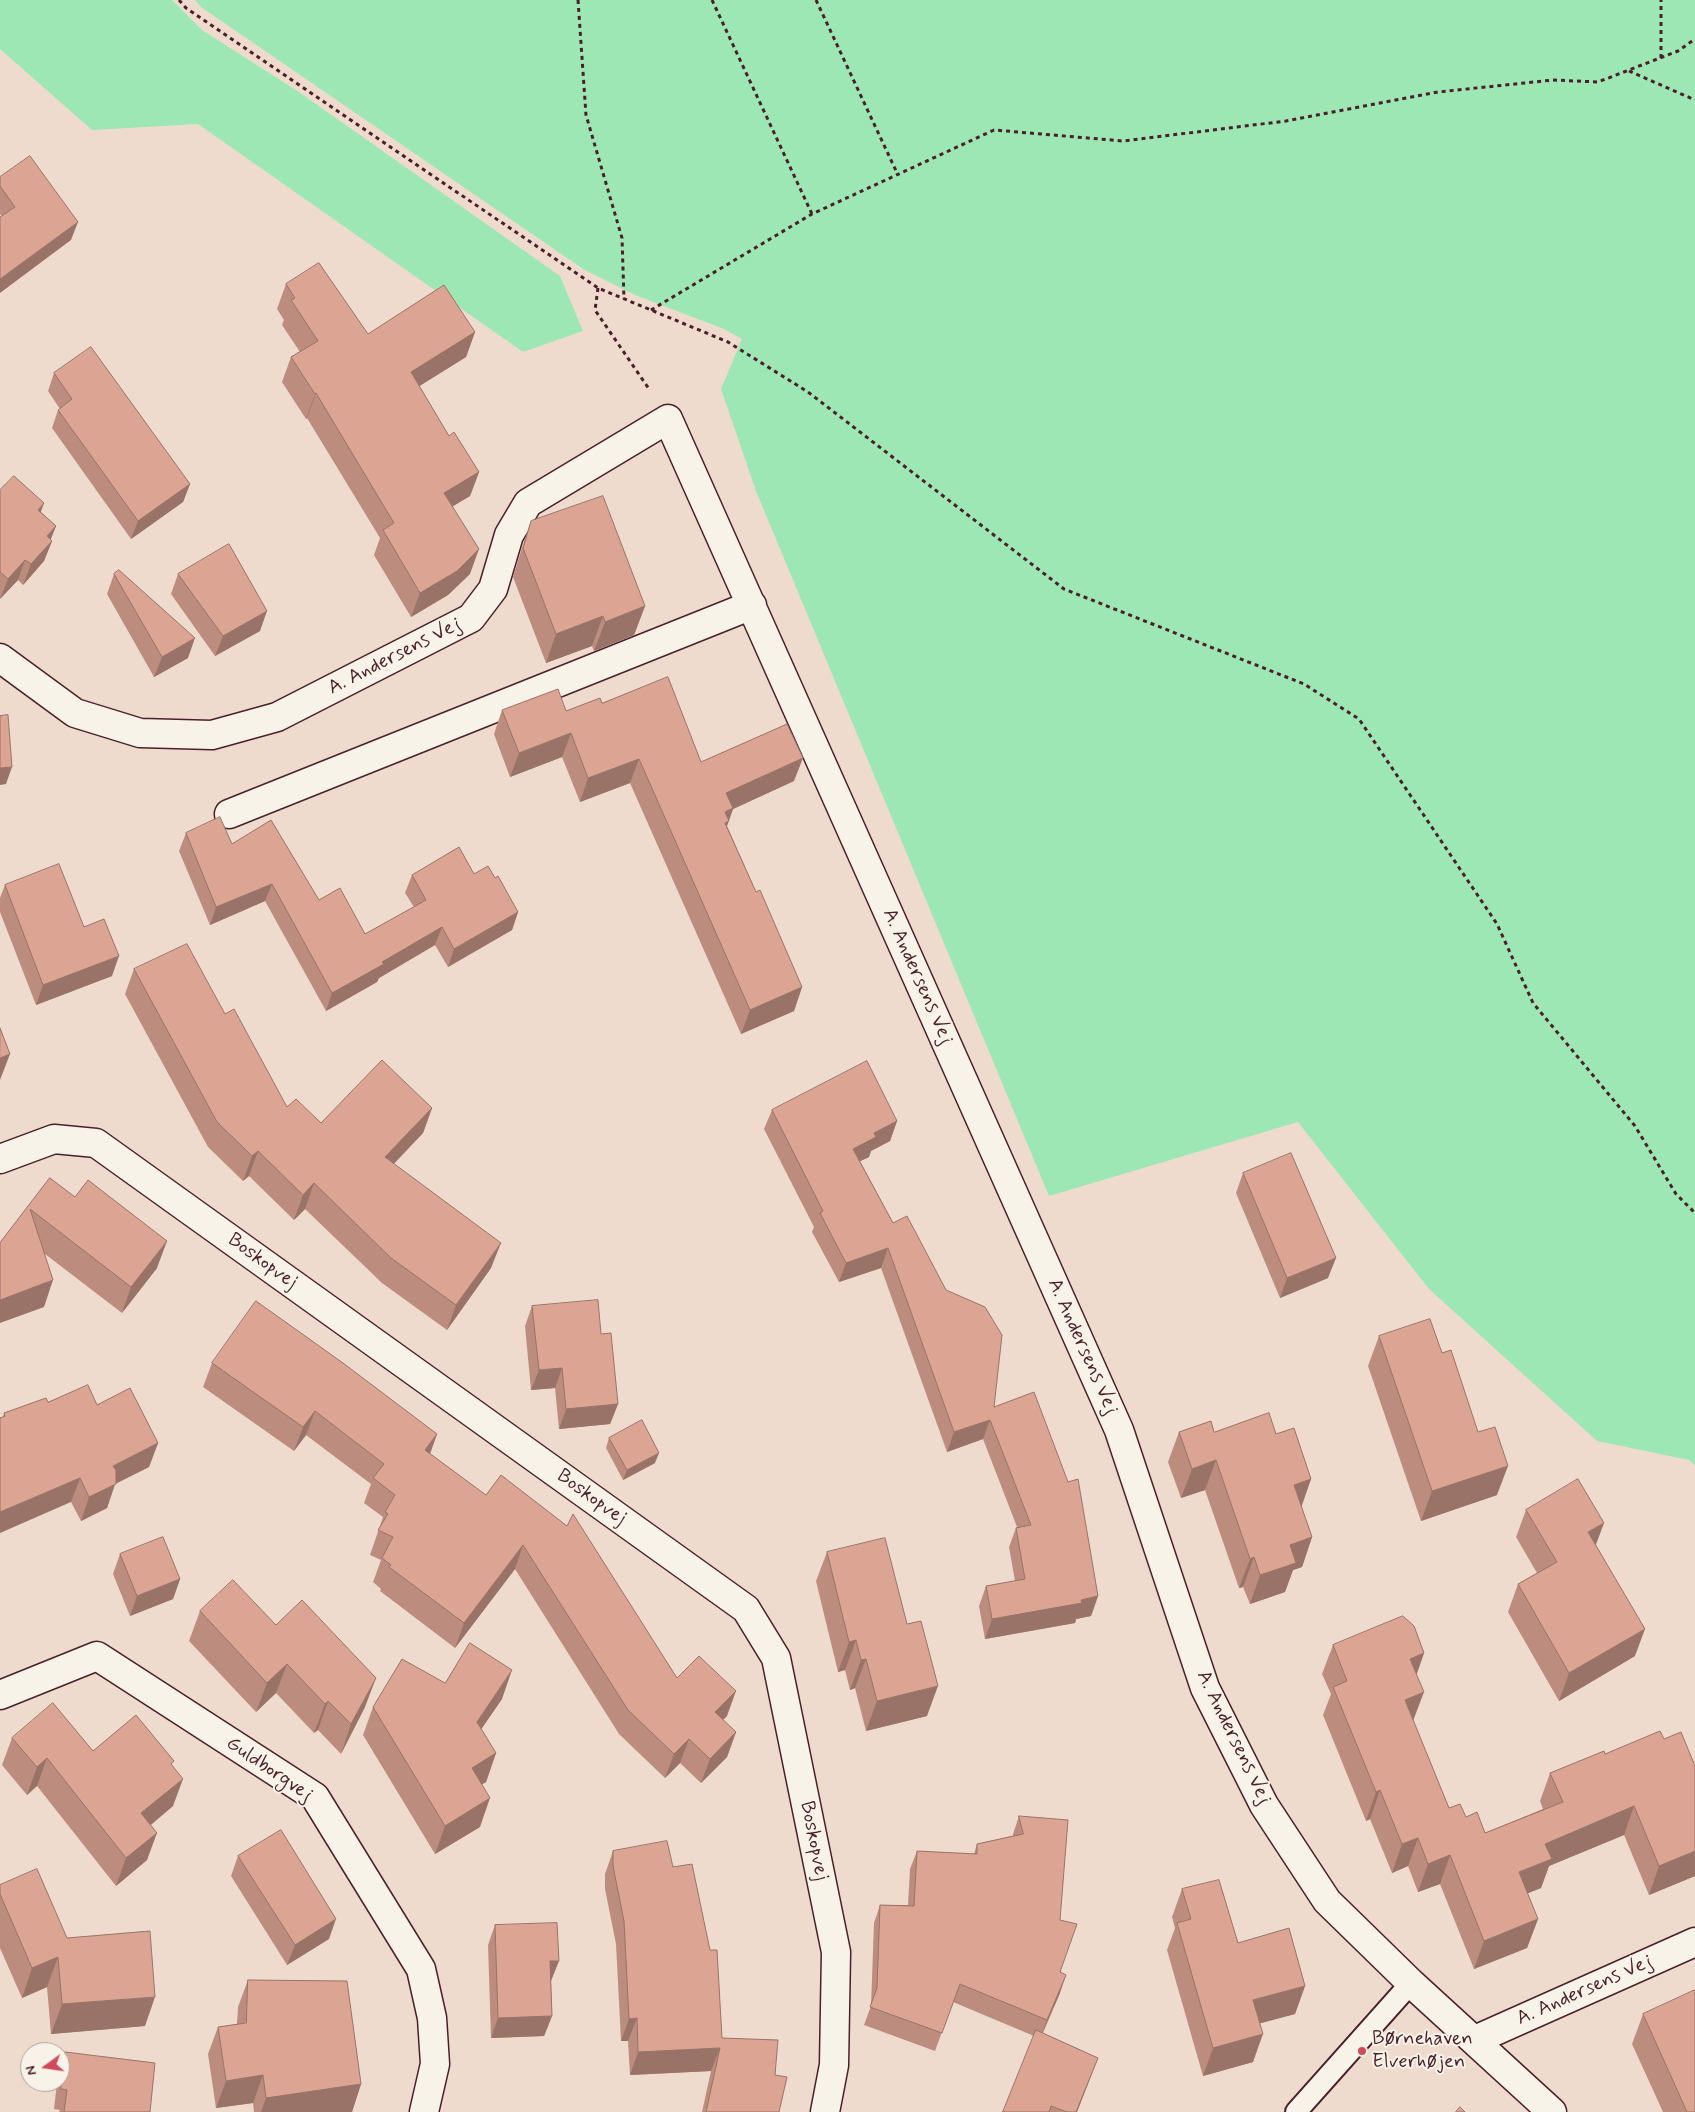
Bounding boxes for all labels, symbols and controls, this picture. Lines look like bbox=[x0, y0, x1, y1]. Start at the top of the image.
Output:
street label: A. Andersens Vej bbox=[324, 613, 466, 701]
street label: A. Andersens Vej bbox=[876, 905, 958, 1049]
street label: Boskopvej bbox=[222, 1229, 302, 1295]
street label: A. Andersens Vej bbox=[1041, 1275, 1123, 1419]
street label: Boskopvej bbox=[551, 1465, 631, 1531]
street label: A. Andersens Vej bbox=[1190, 1667, 1276, 1809]
street label: Guldborgvej bbox=[221, 1732, 317, 1808]
street label: Boskopvej bbox=[794, 1799, 832, 1883]
street label: A. Andersens Vej bbox=[1513, 1950, 1657, 2032]
place label: Børnehaven Elverhøjen bbox=[1372, 2028, 1473, 2075]
north arrow bbox=[20, 2042, 70, 2092]
marker: Børnehaven Elverhøjen bbox=[1356, 2045, 1368, 2057]
text: N bbox=[22, 2064, 41, 2077]

